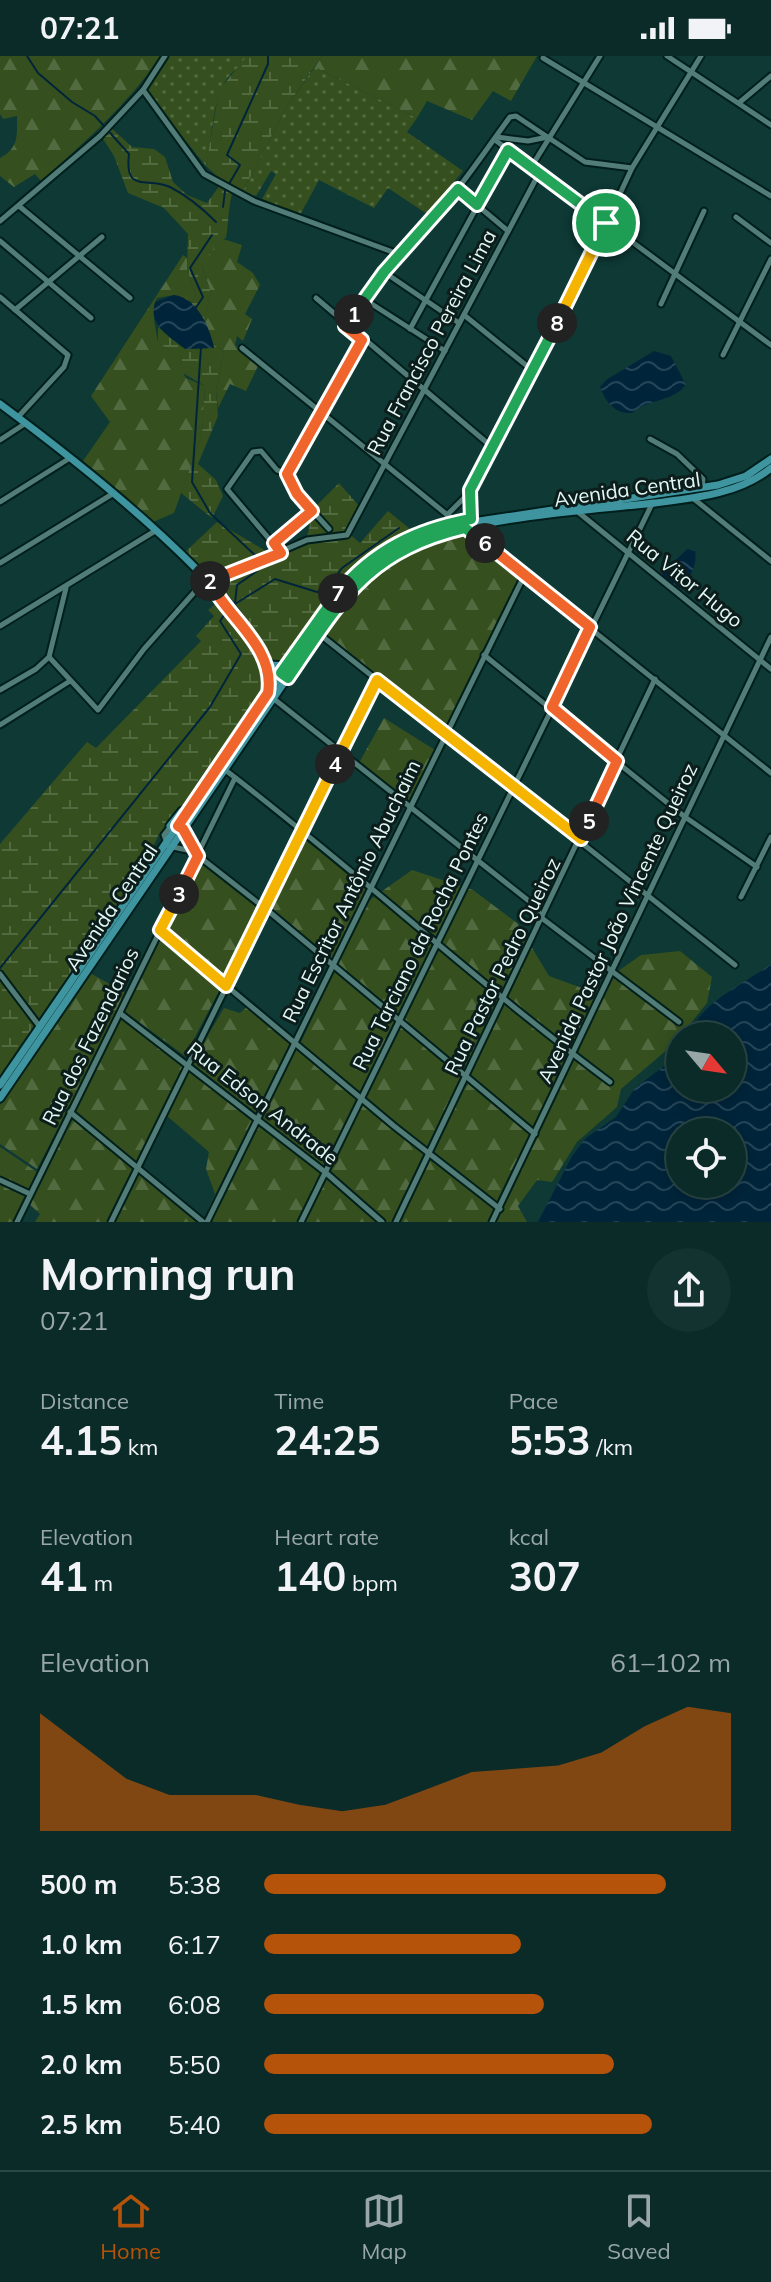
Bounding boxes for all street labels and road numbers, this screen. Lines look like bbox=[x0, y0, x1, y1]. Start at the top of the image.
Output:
street label: Rua Francisco Pereira Lima bbox=[361, 225, 501, 459]
street label: Avenida Central bbox=[552, 466, 702, 512]
street label: Rua Vitor Hugo bbox=[622, 523, 748, 633]
street label: Rua Escritor Antônio Abuchaim bbox=[276, 756, 426, 1026]
street label: Avenida Pastor João Vincente Queiroz bbox=[532, 759, 702, 1087]
street label: Rua Tarciano da Rocha Pontes bbox=[347, 808, 493, 1074]
street label: Avenida Central bbox=[59, 839, 163, 975]
street label: Rua Pastor Pedro Queiroz bbox=[439, 853, 565, 1079]
street label: Rua dos Fazendarios bbox=[36, 943, 144, 1129]
street label: Rua Edson Andrade bbox=[182, 1036, 344, 1170]

